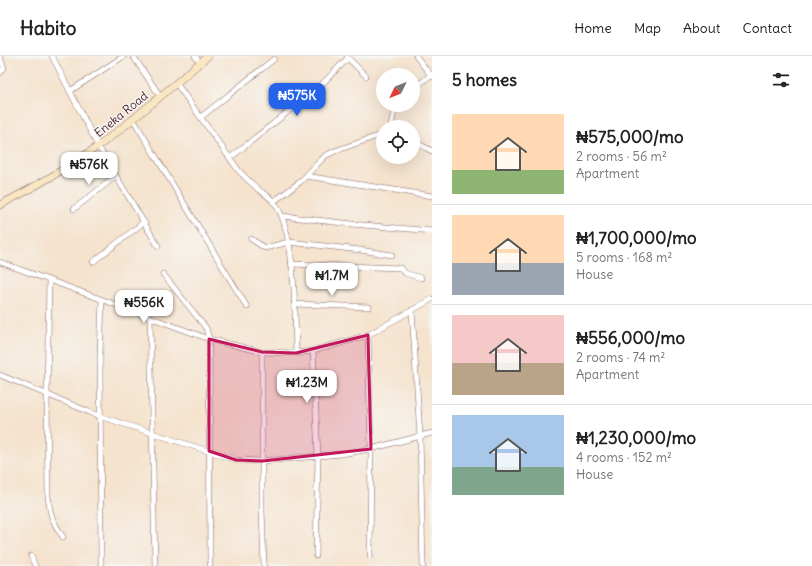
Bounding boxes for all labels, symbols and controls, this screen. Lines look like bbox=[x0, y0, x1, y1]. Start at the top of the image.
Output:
text: Habito bbox=[20, 16, 76, 40]
text: Home bbox=[574, 19, 612, 37]
text: Map bbox=[634, 19, 661, 37]
text: About bbox=[683, 19, 721, 37]
text: Contact bbox=[743, 19, 792, 37]
north arrow bbox=[376, 68, 420, 112]
map controls bbox=[376, 68, 420, 164]
text: 5 homes bbox=[452, 69, 517, 91]
icon: filters bbox=[770, 69, 792, 91]
pin: ₦575K bbox=[269, 83, 325, 117]
text: ₦575K bbox=[278, 87, 316, 104]
street label: Eneka Road bbox=[91, 88, 151, 140]
button: locate bbox=[376, 120, 420, 164]
text: ₦575,000/mo bbox=[576, 126, 684, 148]
icon: home bbox=[484, 130, 532, 178]
text: 2 rooms · 56 m² bbox=[576, 148, 667, 165]
pin: ₦576K bbox=[61, 152, 117, 186]
text: ₦576K bbox=[70, 156, 108, 173]
text: Apartment bbox=[576, 165, 639, 182]
text: ₦1,700,000/mo bbox=[576, 227, 697, 249]
icon: home bbox=[484, 231, 532, 279]
text: 5 rooms · 168 m² bbox=[576, 249, 672, 266]
pin: ₦1.7M bbox=[304, 263, 360, 297]
text: House bbox=[576, 266, 613, 283]
text: ₦1.7M bbox=[315, 267, 349, 284]
pin: ₦556K bbox=[116, 290, 172, 324]
text: ₦556K bbox=[124, 294, 164, 311]
text: ₦556,000/mo bbox=[576, 327, 685, 349]
icon: home bbox=[484, 331, 532, 379]
text: 2 rooms · 74 m² bbox=[576, 349, 665, 366]
text: Apartment bbox=[576, 366, 639, 383]
pin: ₦1.23M bbox=[274, 370, 340, 404]
text: ₦1.23M bbox=[286, 374, 328, 391]
text: ₦1,230,000/mo bbox=[576, 427, 696, 449]
icon: home bbox=[484, 431, 532, 479]
text: 4 rooms · 152 m² bbox=[576, 449, 672, 466]
text: House bbox=[576, 466, 613, 483]

